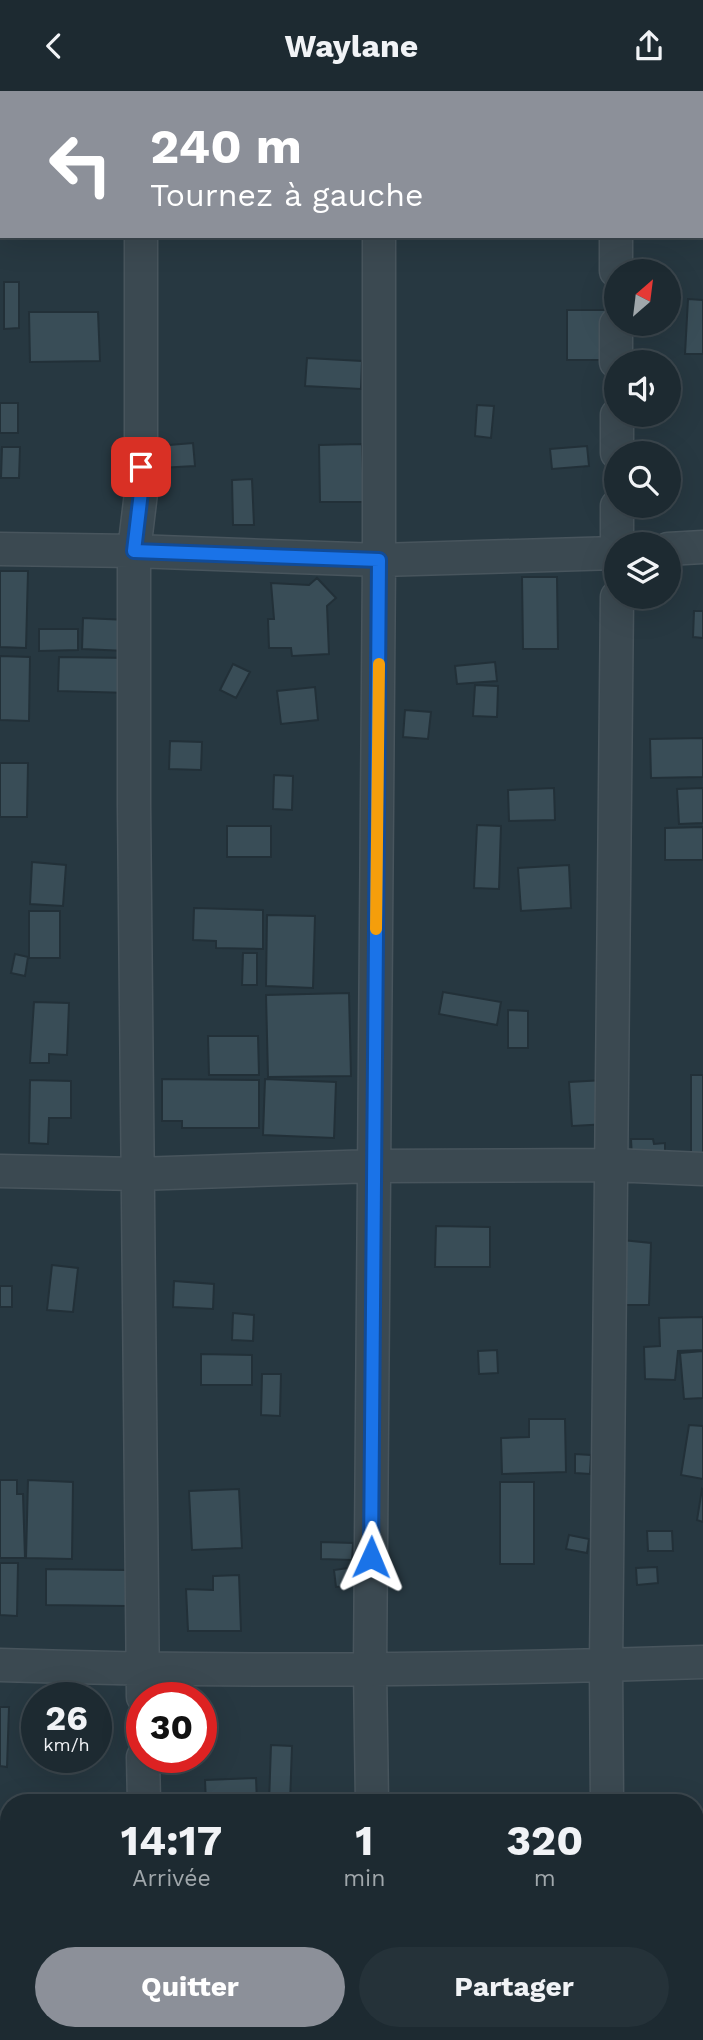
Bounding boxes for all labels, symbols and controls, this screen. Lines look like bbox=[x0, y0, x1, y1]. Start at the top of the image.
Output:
icon: back bbox=[35, 27, 73, 65]
text: Waylane bbox=[285, 27, 418, 65]
icon: share bbox=[630, 27, 668, 65]
text: 240 m bbox=[150, 117, 302, 175]
icon: left bbox=[35, 119, 126, 210]
text: Tournez à gauche bbox=[150, 176, 423, 214]
north arrow bbox=[604, 259, 681, 336]
map controls bbox=[604, 259, 681, 609]
button: sound bbox=[604, 350, 681, 427]
pin bbox=[111, 437, 171, 497]
button: search bbox=[604, 441, 681, 518]
icon: arrive bbox=[122, 448, 160, 486]
button: layers bbox=[604, 532, 681, 609]
position arrow bbox=[334, 1520, 408, 1594]
speed limit sign: 30 bbox=[126, 1682, 217, 1773]
text: 26 bbox=[45, 1697, 88, 1739]
text: km/h bbox=[43, 1734, 90, 1755]
text: 14:17 bbox=[121, 1816, 222, 1865]
text: 1 bbox=[355, 1816, 373, 1865]
text: 320 bbox=[506, 1816, 583, 1865]
text: Arrivée bbox=[132, 1865, 211, 1892]
text: min bbox=[343, 1865, 385, 1892]
text: m bbox=[534, 1865, 556, 1892]
button: Quitter bbox=[35, 1947, 345, 2027]
button: Partager bbox=[359, 1947, 669, 2027]

